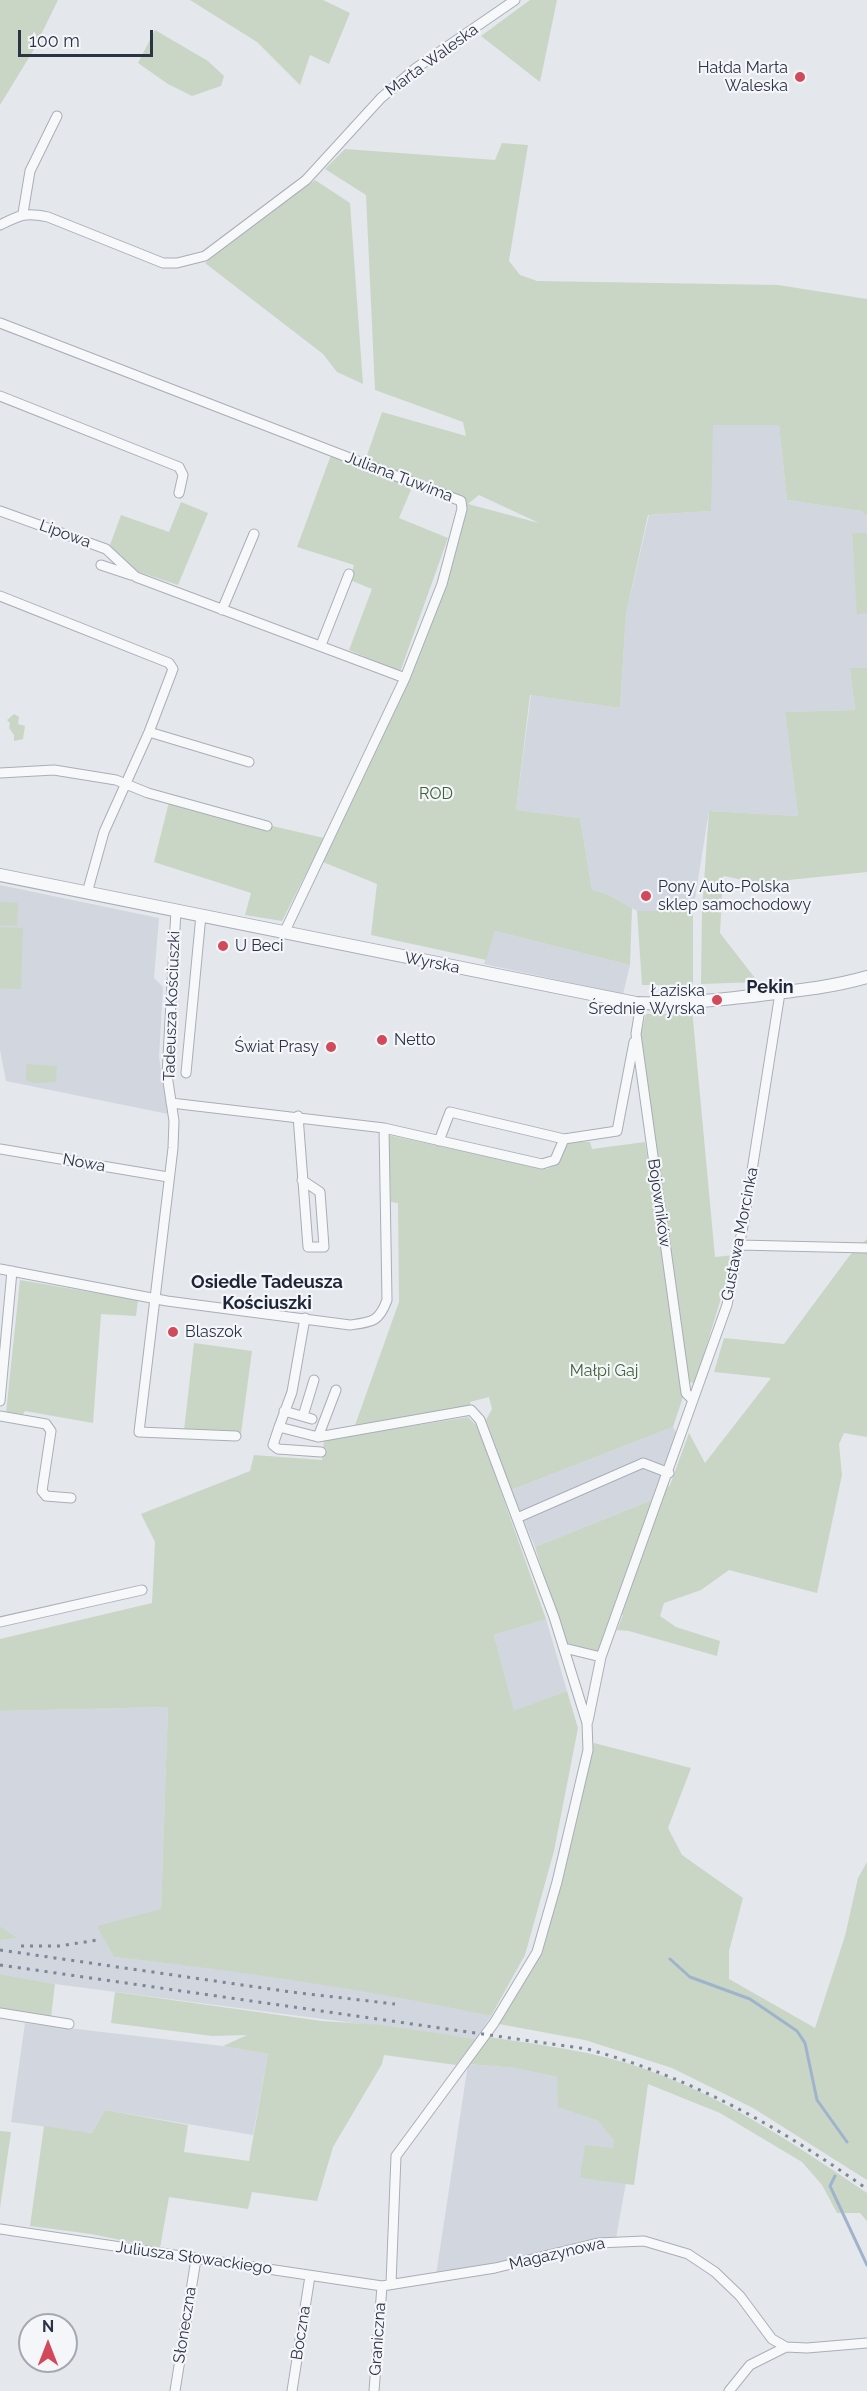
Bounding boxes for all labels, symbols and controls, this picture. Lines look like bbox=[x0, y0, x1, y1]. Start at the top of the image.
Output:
scale bar bbox=[21, 18, 156, 56]
street label: Marta Waleska bbox=[382, 20, 482, 100]
text: 100 m bbox=[29, 30, 80, 51]
place label: Hałda Marta Waleska bbox=[698, 58, 788, 96]
marker: Hałda Marta Waleska bbox=[793, 70, 807, 84]
street label: Juliana Tuwima bbox=[343, 448, 455, 506]
street label: Lipowa bbox=[37, 516, 93, 552]
park label: ROD bbox=[419, 784, 453, 804]
place label: Pony Auto-Polska sklep samochodowy bbox=[658, 877, 811, 915]
marker: Pony Auto-Polska sklep samochodowy bbox=[639, 889, 653, 903]
street label: Tadeusza Kościuszki bbox=[160, 930, 184, 1082]
place label: U Beci bbox=[235, 936, 283, 956]
marker: U Beci bbox=[216, 939, 230, 953]
street label: Wyrska bbox=[403, 948, 461, 978]
district label: Pekin bbox=[746, 977, 794, 999]
place label: Łaziska Średnie Wyrska bbox=[589, 981, 705, 1019]
marker: Łaziska Średnie Wyrska bbox=[710, 993, 724, 1007]
place label: Netto bbox=[394, 1030, 436, 1050]
marker: Netto bbox=[375, 1033, 389, 1047]
place label: Świat Prasy bbox=[234, 1037, 319, 1057]
marker: Świat Prasy bbox=[324, 1040, 338, 1054]
street label: Nowa bbox=[61, 1150, 107, 1176]
street label: Bojowników bbox=[643, 1158, 675, 1248]
street label: Gustawa Morcinka bbox=[718, 1166, 762, 1302]
district label: Osiedle Tadeusza Kościuszki bbox=[191, 1272, 343, 1314]
place label: Blaszok bbox=[185, 1322, 242, 1342]
marker: Blaszok bbox=[166, 1325, 180, 1339]
park label: Małpi Gaj bbox=[570, 1361, 638, 1381]
street label: Magazynowa bbox=[507, 2234, 607, 2274]
street label: Juliusza Słowackiego bbox=[115, 2238, 273, 2278]
street label: Słoneczna bbox=[169, 2285, 201, 2365]
street label: Graniczna bbox=[366, 2302, 390, 2376]
street label: Boczna bbox=[287, 2304, 315, 2362]
north arrow bbox=[18, 2313, 78, 2373]
text: N bbox=[42, 2317, 54, 2336]

